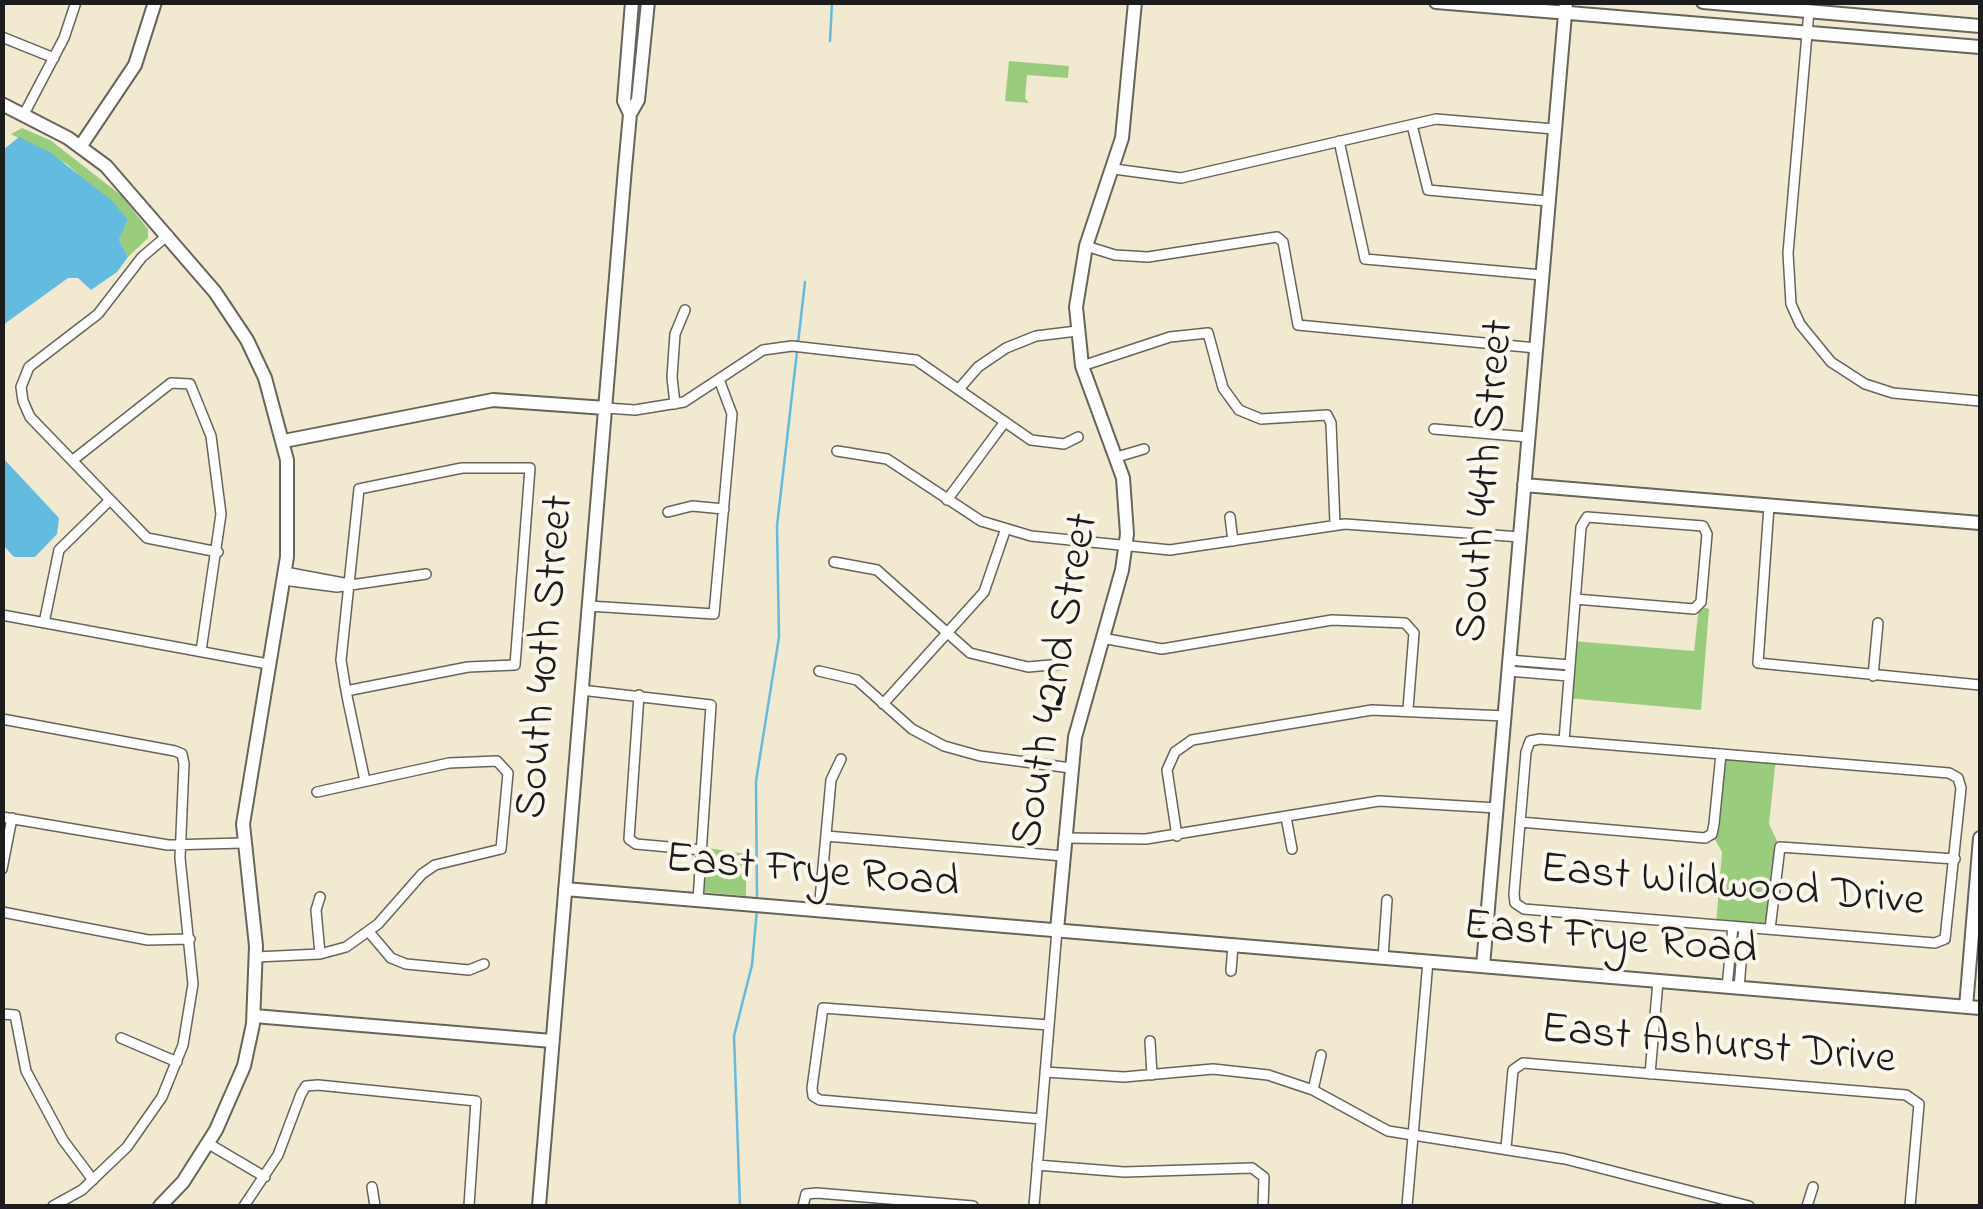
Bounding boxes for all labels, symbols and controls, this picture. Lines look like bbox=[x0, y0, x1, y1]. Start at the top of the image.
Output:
street label: South 44th Street bbox=[1448, 317, 1530, 645]
street label: South 40th Street bbox=[508, 493, 590, 821]
street label: South 42nd Street bbox=[1003, 510, 1115, 852]
street label: East Frye Road bbox=[663, 835, 961, 915]
street label: East Wildwood Drive bbox=[1538, 845, 1926, 933]
street label: East Frye Road bbox=[1461, 902, 1759, 982]
street label: East Ashurst Drive bbox=[1539, 1006, 1897, 1090]

